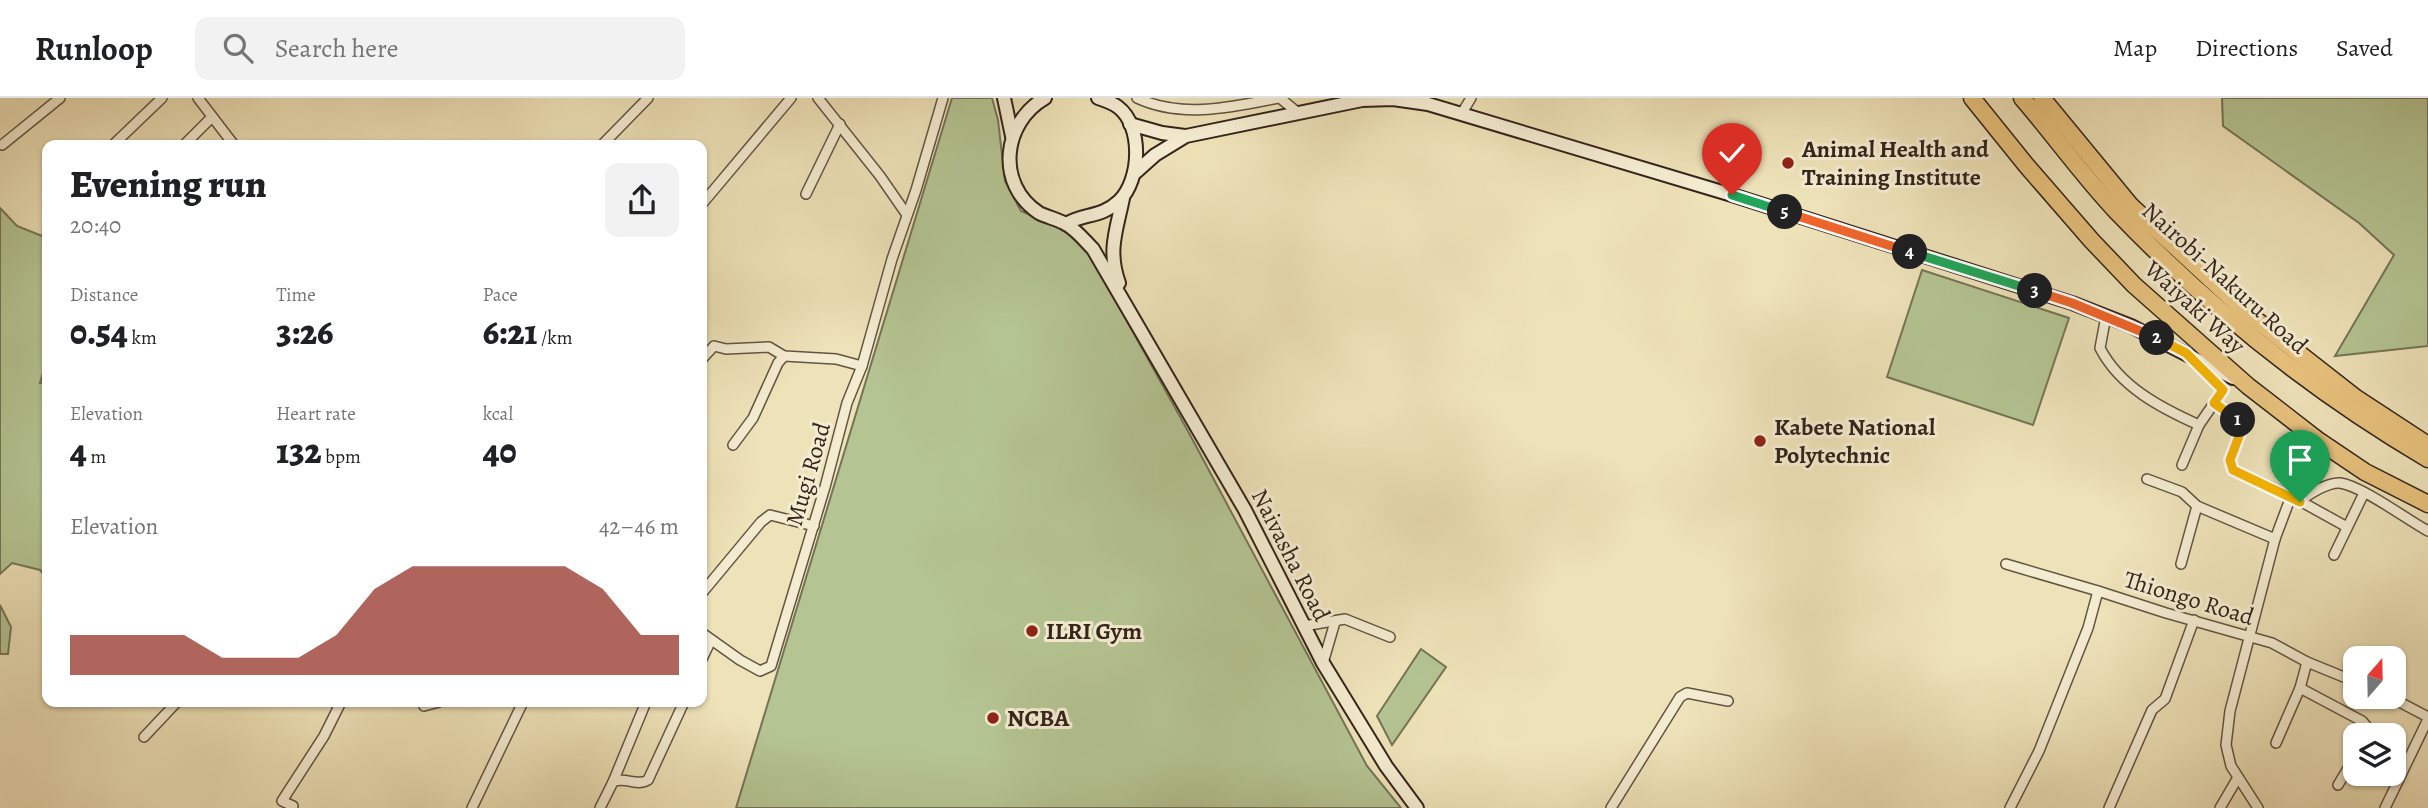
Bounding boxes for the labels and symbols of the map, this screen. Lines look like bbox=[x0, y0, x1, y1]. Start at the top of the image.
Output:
pin bbox=[1702, 123, 1762, 195]
place label: Animal Health and Training Institute bbox=[1801, 133, 1989, 193]
marker: Animal Health and Training Institute bbox=[1780, 155, 1796, 171]
pin: 5 bbox=[1768, 194, 1802, 230]
street label: Nairobi-Nakuru Road bbox=[2135, 195, 2315, 361]
pin: 4 bbox=[1892, 234, 1927, 270]
street label: Waiyaki Way bbox=[2137, 253, 2252, 361]
pin: 3 bbox=[2018, 274, 2052, 308]
pin: 2 bbox=[2140, 320, 2174, 356]
pin: 1 bbox=[2220, 402, 2256, 438]
place label: Kabete National Polytechnic bbox=[1774, 411, 1936, 471]
street label: Mugi Road bbox=[778, 418, 838, 530]
pin bbox=[2270, 430, 2330, 502]
marker: Kabete National Polytechnic bbox=[1752, 433, 1768, 449]
street label: Naivasha Road bbox=[1244, 483, 1338, 627]
street label: Thiongo Road bbox=[2120, 563, 2258, 633]
place label: ILRI Gym bbox=[1046, 615, 1142, 647]
marker: ILRI Gym bbox=[1024, 623, 1040, 639]
north arrow bbox=[2343, 646, 2406, 709]
place label: NCBA bbox=[1007, 702, 1070, 734]
marker: NCBA bbox=[985, 710, 1001, 726]

